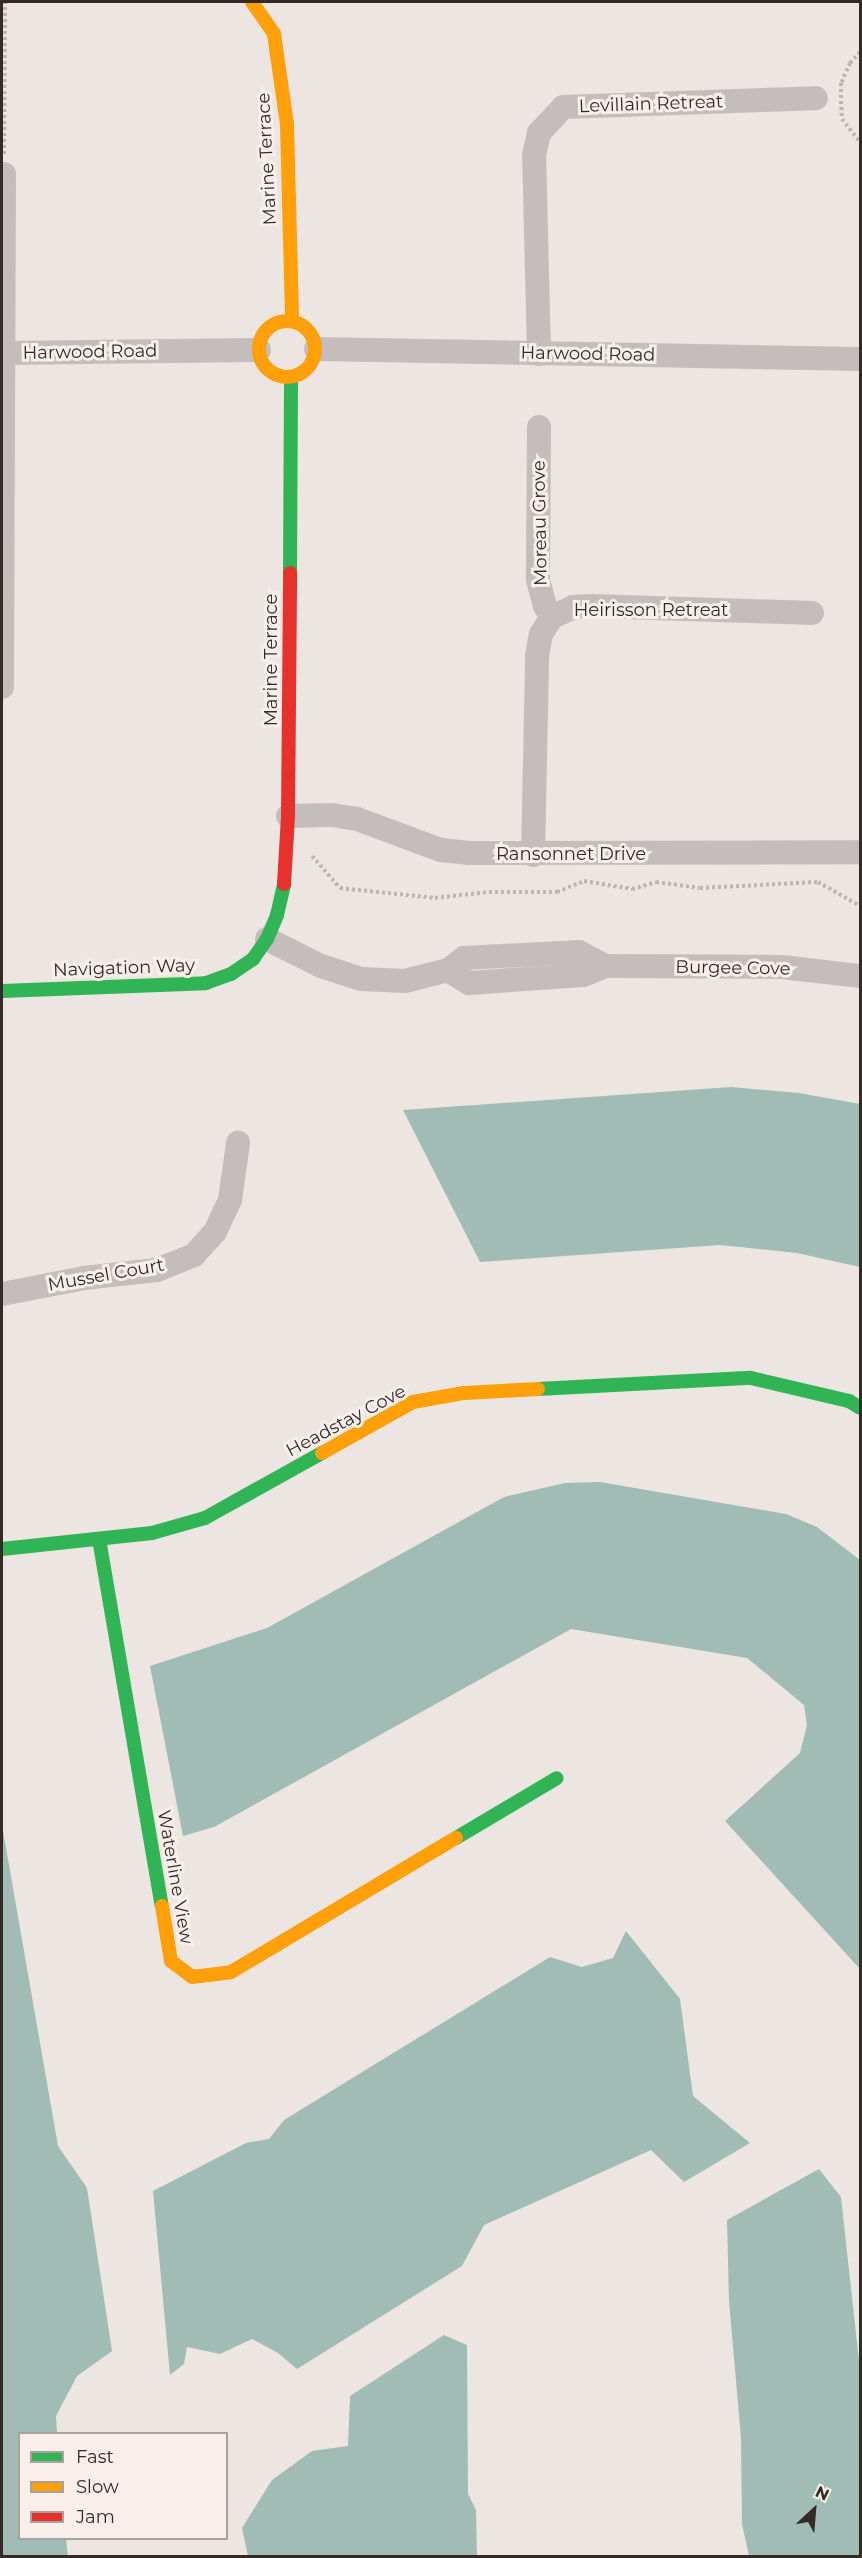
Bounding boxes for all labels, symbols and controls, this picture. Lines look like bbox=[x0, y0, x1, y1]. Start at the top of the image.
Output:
street label: Levillain Retreat bbox=[578, 91, 724, 117]
street label: Marine Terrace bbox=[253, 92, 281, 226]
street label: Harwood Road bbox=[22, 340, 158, 364]
street label: Harwood Road bbox=[520, 342, 656, 366]
street label: Moreau Grove bbox=[528, 460, 552, 586]
street label: Marine Terrace bbox=[260, 594, 282, 726]
street label: Heirisson Retreat bbox=[574, 599, 728, 621]
street label: Ransonnet Drive bbox=[496, 843, 646, 865]
street label: Navigation Way bbox=[53, 955, 195, 981]
street label: Burgee Cove bbox=[675, 956, 791, 980]
street label: Mussel Court bbox=[46, 1254, 166, 1296]
street label: Headstay Cove bbox=[283, 1380, 409, 1462]
street label: Waterline View bbox=[153, 1808, 197, 1946]
legend bbox=[18, 2432, 228, 2540]
text: Fast bbox=[76, 2446, 114, 2468]
text: Slow bbox=[76, 2476, 119, 2498]
north arrow bbox=[784, 2480, 844, 2540]
text: N bbox=[812, 2482, 832, 2505]
text: Jam bbox=[76, 2506, 115, 2528]

